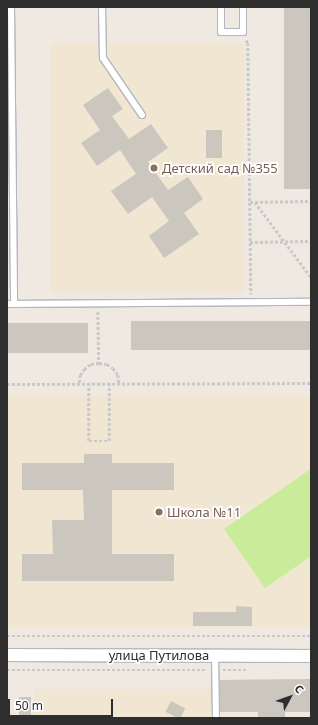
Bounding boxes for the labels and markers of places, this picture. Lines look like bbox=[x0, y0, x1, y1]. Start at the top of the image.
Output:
place label: Детский сад №355 bbox=[162, 160, 278, 176]
marker: Детский сад №355 bbox=[149, 163, 159, 173]
place label: Школа №11 bbox=[167, 504, 241, 520]
marker: Школа №11 bbox=[154, 507, 164, 517]

